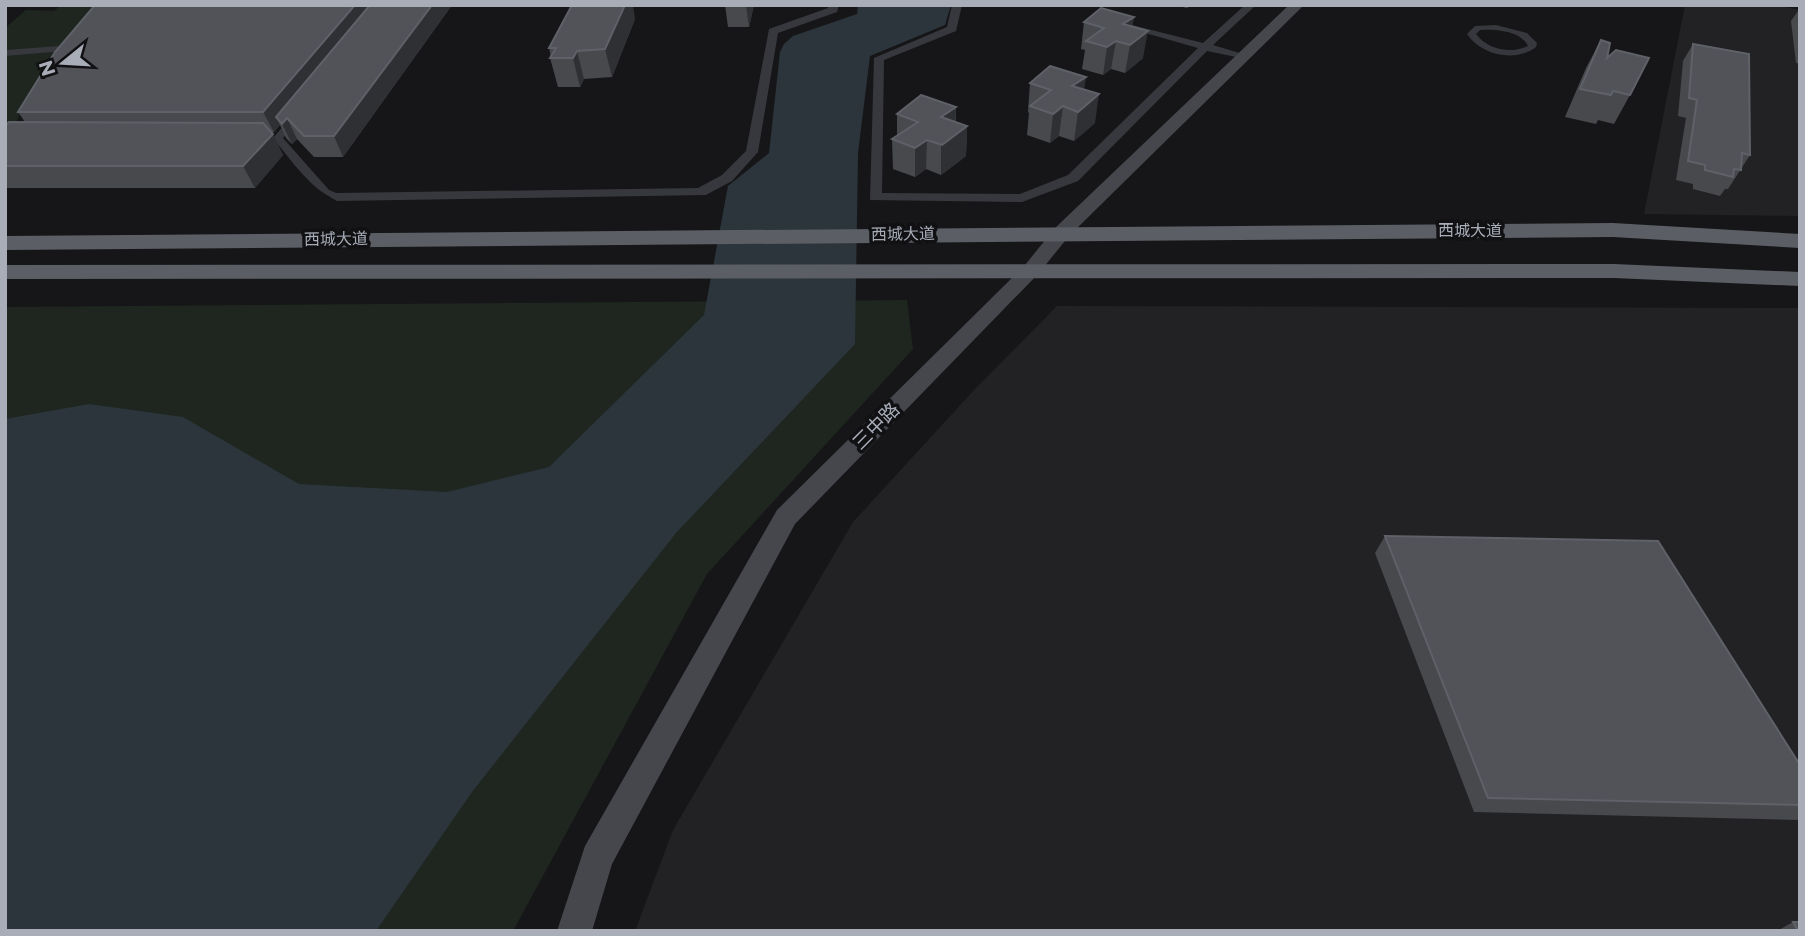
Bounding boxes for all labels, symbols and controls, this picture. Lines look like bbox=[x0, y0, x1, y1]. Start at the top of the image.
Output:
north arrow bbox=[28, 28, 98, 98]
text: N bbox=[34, 57, 61, 79]
street label: 西城大道 bbox=[1438, 221, 1502, 240]
street label: 西城大道 bbox=[871, 224, 935, 244]
street label: 西城大道 bbox=[304, 229, 368, 249]
street label: 三中路 bbox=[848, 398, 904, 454]

